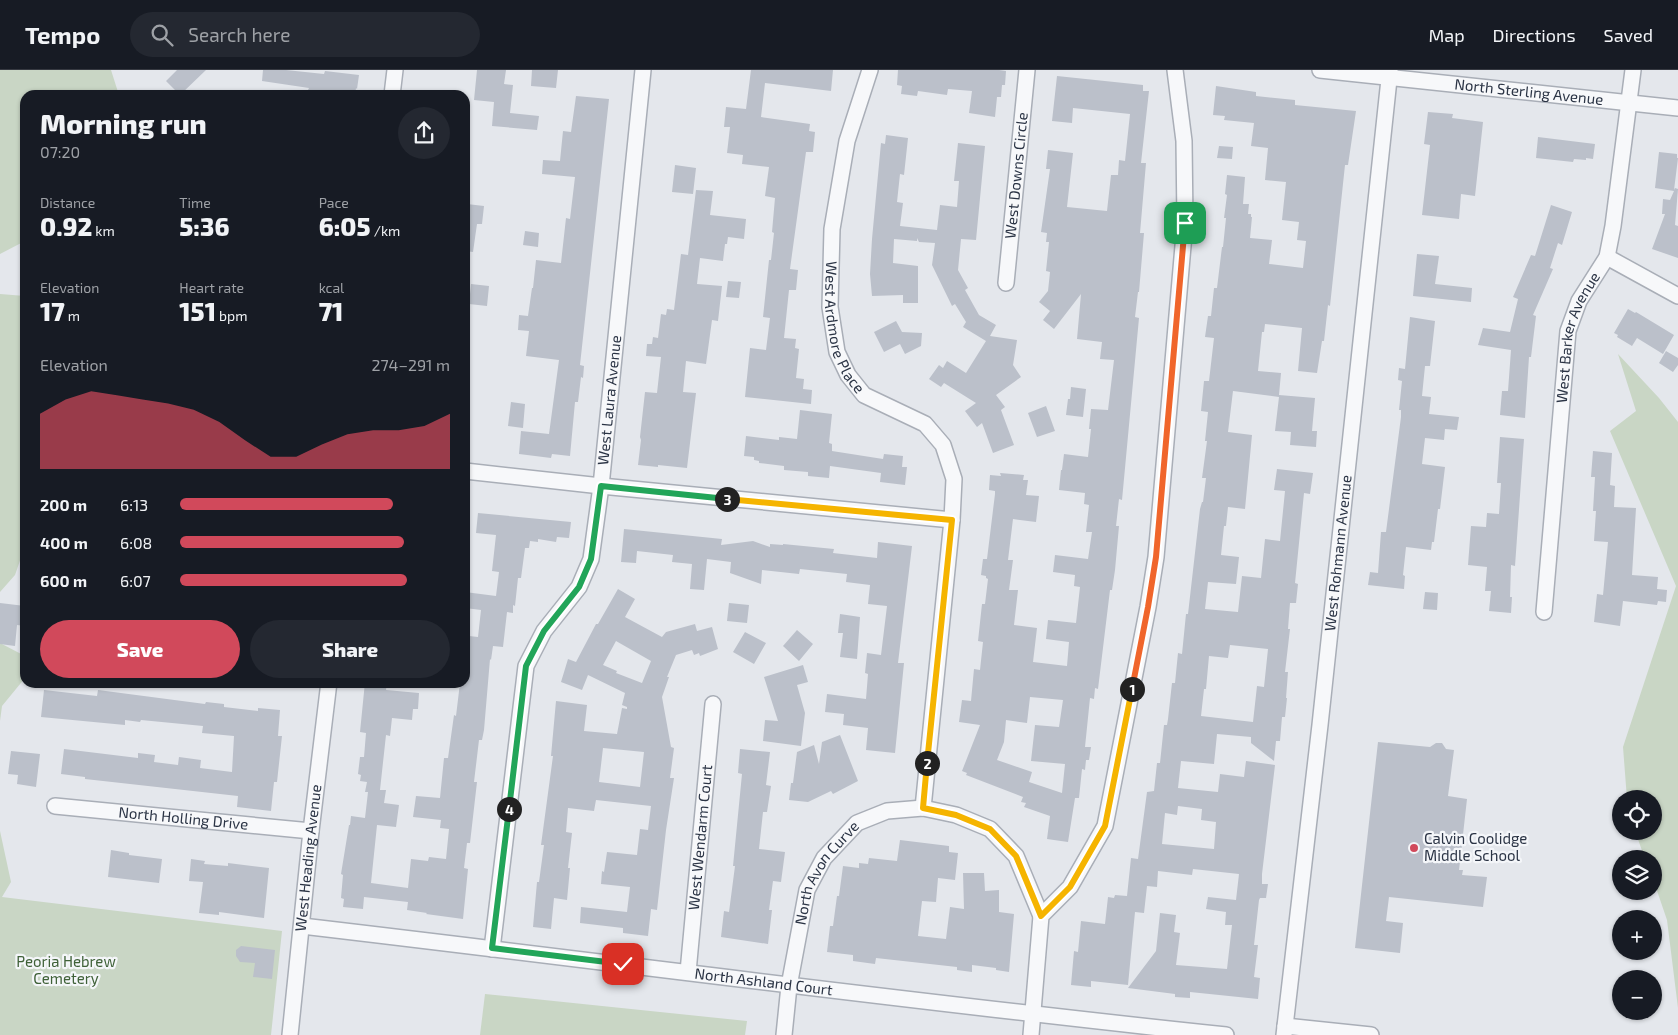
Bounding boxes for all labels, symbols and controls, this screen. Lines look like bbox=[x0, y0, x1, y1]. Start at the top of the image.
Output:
search box bbox=[130, 12, 480, 57]
text: Tempo bbox=[25, 20, 100, 49]
icon: search bbox=[148, 21, 176, 49]
text: Search here bbox=[188, 23, 290, 46]
text: Map bbox=[1428, 24, 1465, 46]
text: Directions bbox=[1493, 24, 1576, 46]
text: Saved bbox=[1604, 24, 1653, 46]
street label: North Sterling Avenue bbox=[1454, 74, 1604, 108]
text: Morning run bbox=[40, 106, 207, 140]
button: share bbox=[398, 107, 450, 159]
street label: West Downs Circle bbox=[1000, 111, 1031, 240]
text: 07:20 bbox=[40, 142, 80, 161]
text: Distance bbox=[40, 194, 95, 211]
text: Time bbox=[179, 194, 211, 211]
text: Pace bbox=[319, 194, 349, 211]
pin bbox=[1164, 202, 1206, 244]
icon: arrive bbox=[1171, 209, 1199, 237]
text: 0.92 bbox=[40, 211, 92, 241]
text: 5:36 bbox=[179, 211, 229, 241]
text: 6:05 bbox=[319, 211, 371, 241]
text: km bbox=[92, 222, 115, 239]
text: /km bbox=[371, 222, 400, 239]
street label: West Ardmore Place bbox=[822, 261, 869, 396]
street label: West Barker Avenue bbox=[1552, 268, 1603, 404]
text: Elevation bbox=[40, 279, 99, 296]
text: Heart rate bbox=[179, 279, 244, 296]
text: kcal bbox=[319, 279, 344, 296]
text: 17 bbox=[40, 296, 65, 326]
text: 151 bbox=[179, 296, 216, 326]
text: 71 bbox=[319, 296, 343, 326]
text: m bbox=[65, 307, 80, 324]
text: bpm bbox=[216, 307, 247, 324]
street label: West Laura Avenue bbox=[593, 334, 624, 466]
text: Elevation bbox=[40, 355, 108, 374]
text: 274–291 m bbox=[371, 355, 450, 374]
street label: West Rohmann Avenue bbox=[1320, 474, 1355, 632]
pin: 3 bbox=[714, 486, 740, 512]
text: 3 bbox=[724, 491, 731, 508]
text: 200 m bbox=[40, 495, 87, 514]
text: 6:13 bbox=[120, 495, 148, 514]
text: 400 m bbox=[40, 533, 88, 552]
text: 6:08 bbox=[120, 533, 152, 552]
text: 600 m bbox=[40, 571, 87, 590]
text: 6:07 bbox=[120, 571, 151, 590]
button: Save bbox=[40, 620, 240, 678]
button: Share bbox=[250, 620, 450, 678]
pin: 1 bbox=[1120, 676, 1144, 702]
text: 1 bbox=[1129, 681, 1136, 698]
pin: 2 bbox=[914, 750, 940, 776]
text: 2 bbox=[923, 755, 932, 772]
street label: West Wendarm Court bbox=[684, 764, 715, 911]
street label: West Heading Avenue bbox=[291, 783, 325, 932]
map controls bbox=[1612, 790, 1662, 1020]
button: locate bbox=[1612, 790, 1662, 840]
pin: 4 bbox=[496, 796, 522, 822]
text: 4 bbox=[505, 801, 514, 818]
street label: North Holling Drive bbox=[118, 802, 249, 833]
street label: North Avon Curve bbox=[791, 817, 862, 926]
place label: Calvin Coolidge Middle School bbox=[1424, 829, 1527, 864]
marker: Calvin Coolidge Middle School bbox=[1408, 842, 1420, 854]
button: layers bbox=[1612, 850, 1662, 900]
button: + bbox=[1612, 910, 1662, 960]
pin bbox=[602, 943, 644, 985]
icon: check bbox=[609, 950, 637, 978]
park label: Peoria Hebrew Cemetery bbox=[16, 952, 116, 987]
street label: North Ashland Court bbox=[694, 964, 834, 998]
button: − bbox=[1612, 970, 1662, 1020]

